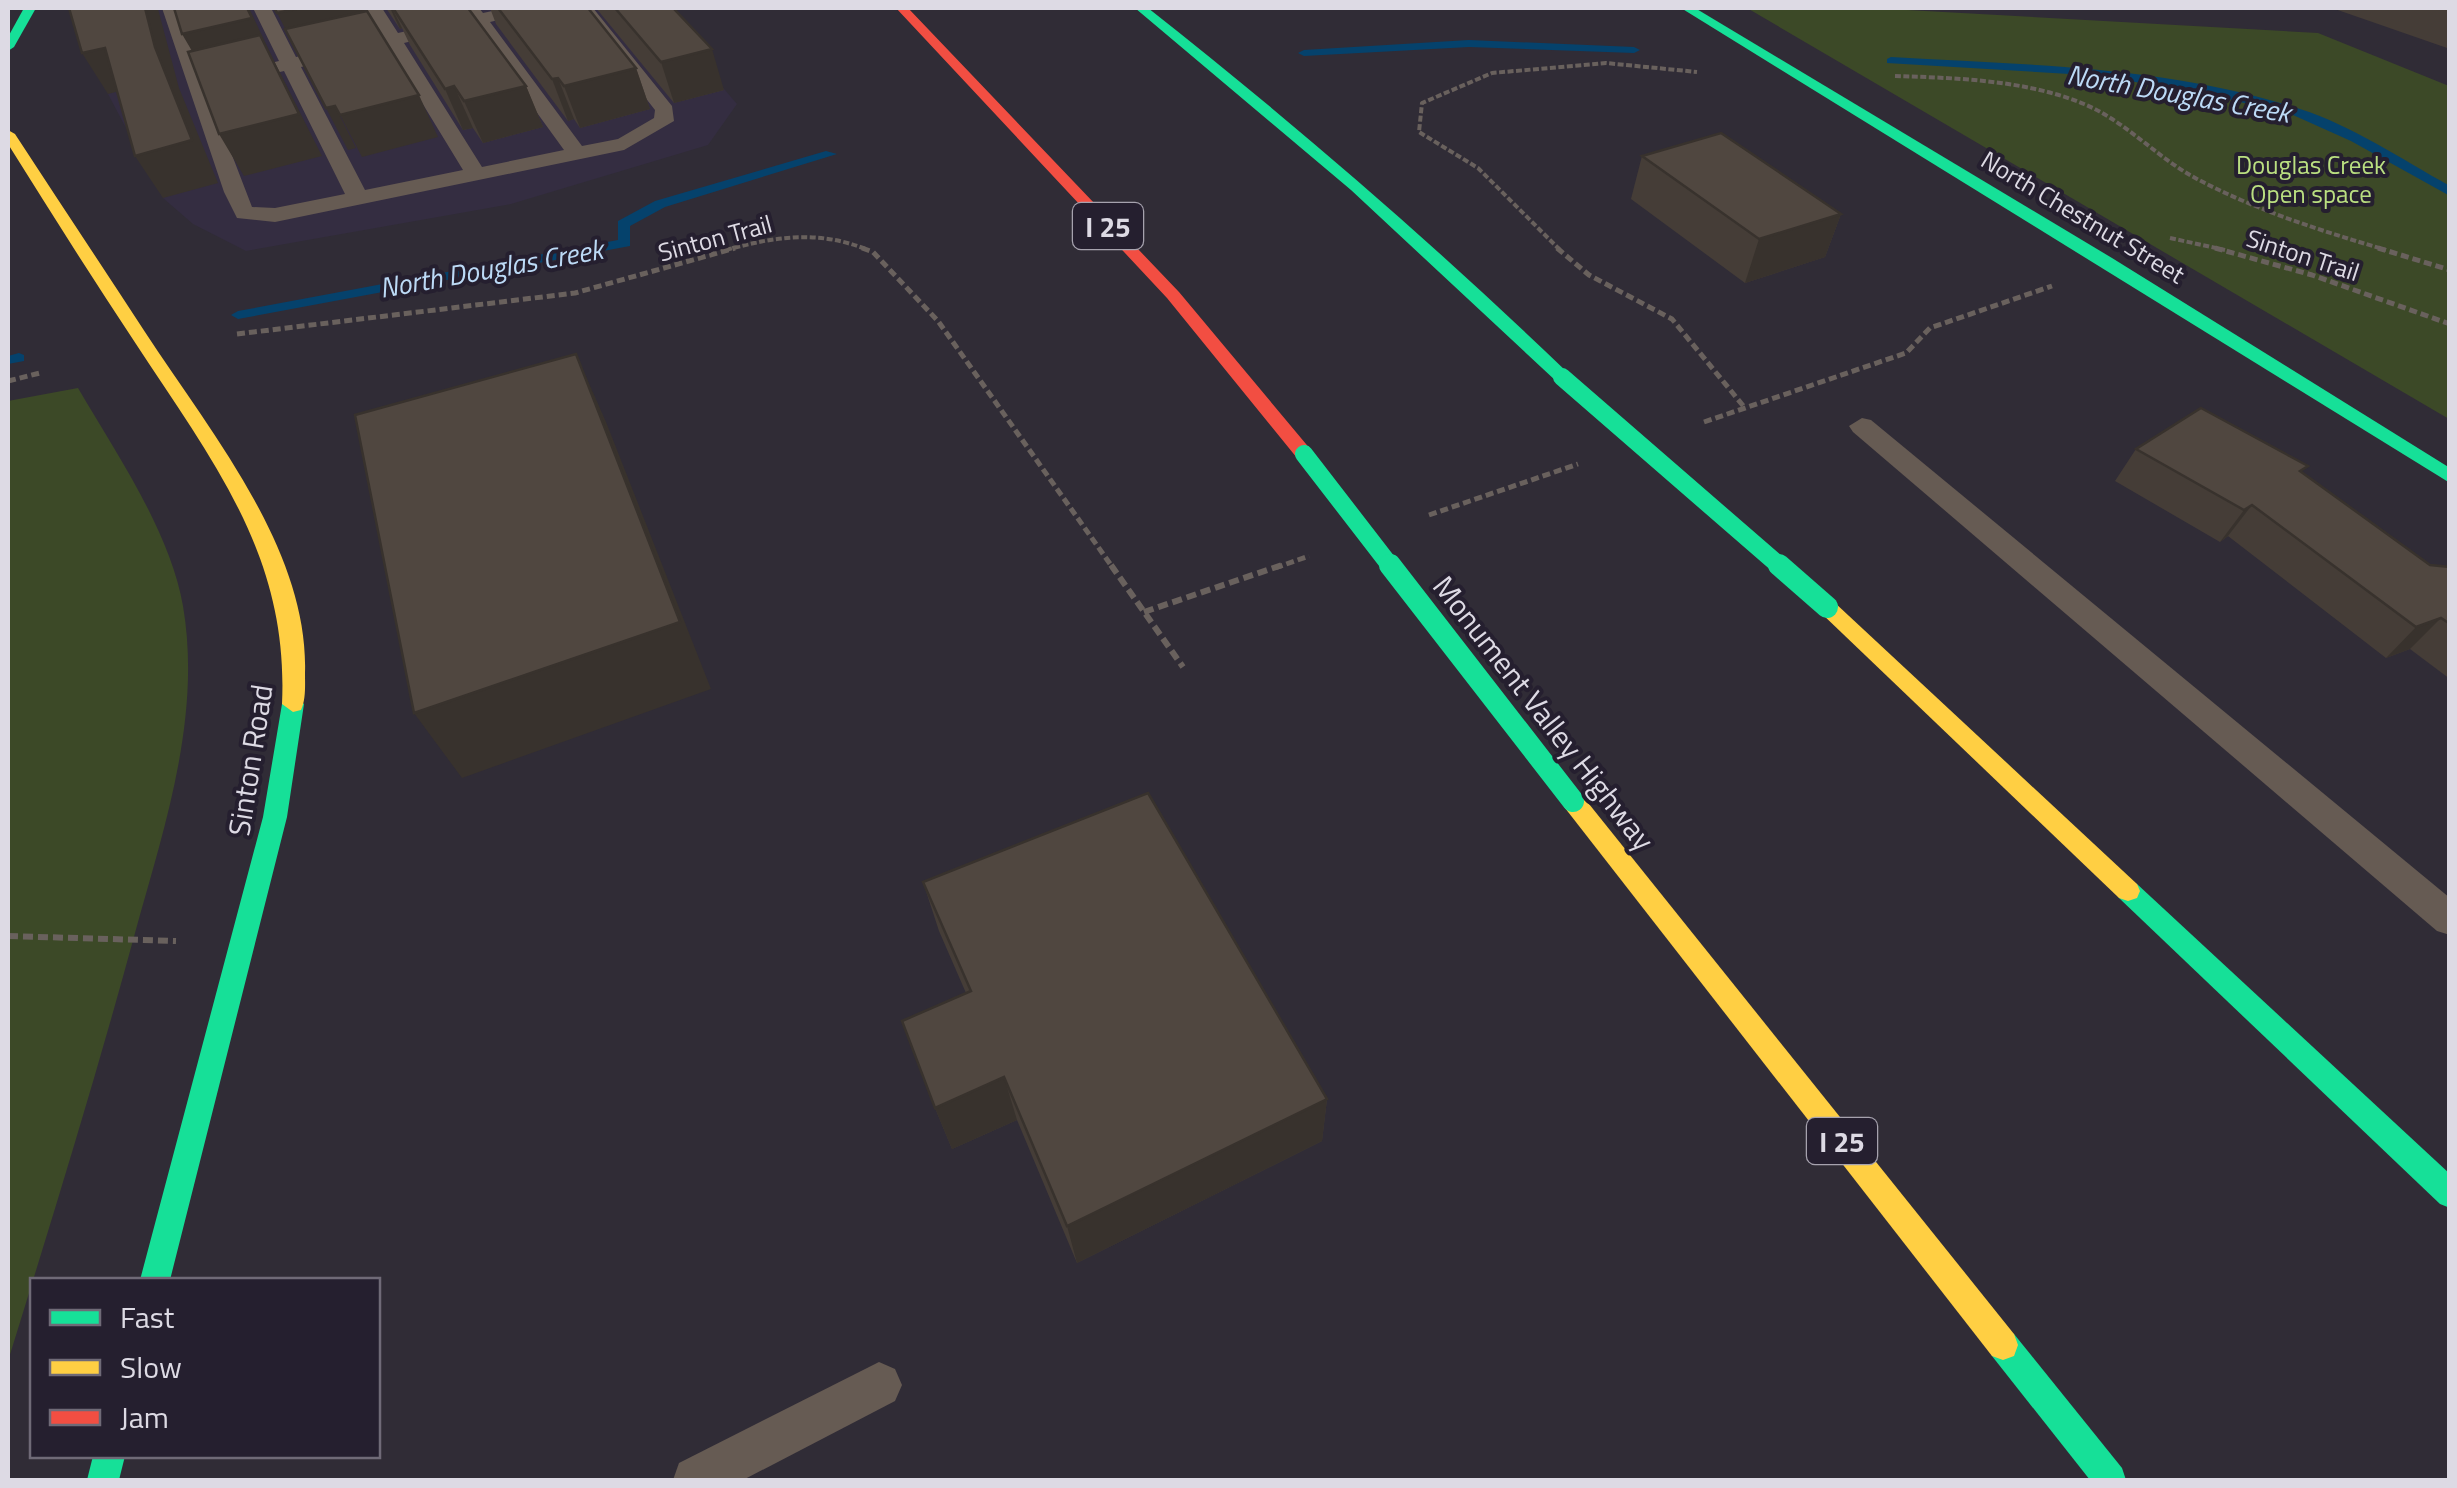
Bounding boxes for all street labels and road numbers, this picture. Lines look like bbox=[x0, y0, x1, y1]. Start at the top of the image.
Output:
street label: North Chestnut Street bbox=[1974, 141, 2192, 293]
road number: I 25 bbox=[1073, 203, 1143, 249]
street label: Sinton Trail bbox=[654, 205, 776, 271]
street label: Sinton Trail bbox=[2242, 219, 2364, 291]
street label: Monument Valley Highway bbox=[1422, 566, 1666, 860]
street label: Sinton Road bbox=[215, 681, 285, 839]
road number: I 25 bbox=[1807, 1118, 1877, 1164]

